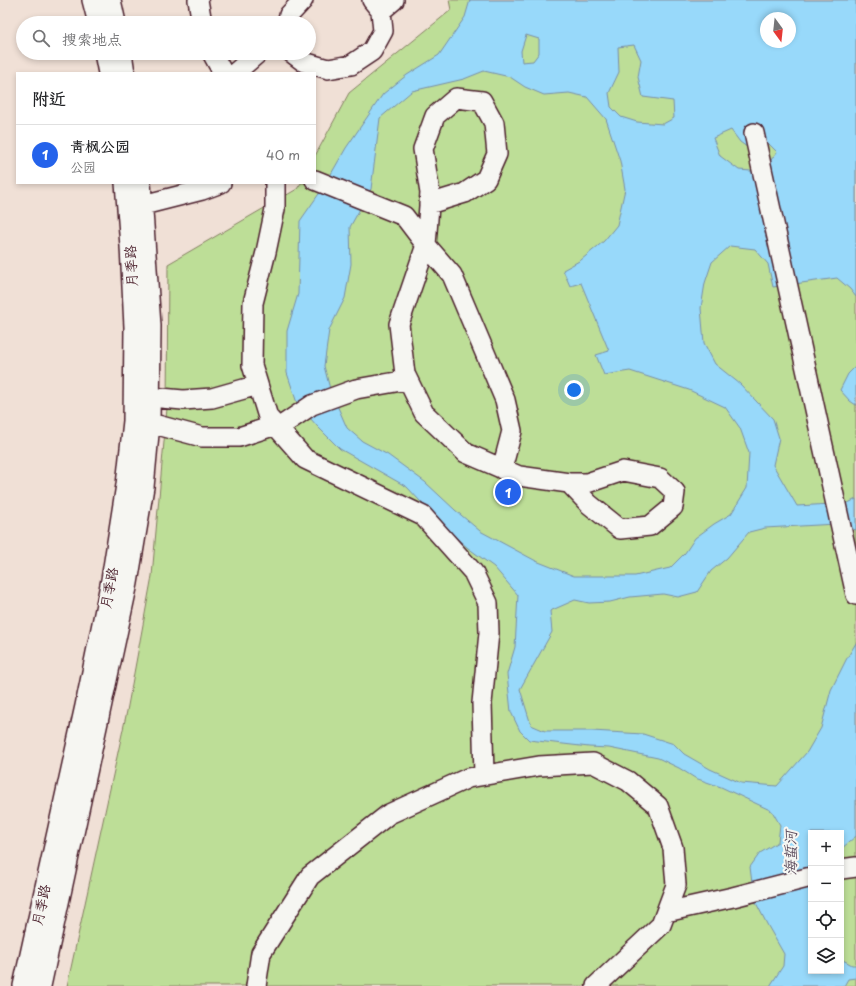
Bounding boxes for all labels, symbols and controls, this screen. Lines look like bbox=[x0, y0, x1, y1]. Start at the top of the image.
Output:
north arrow bbox=[760, 12, 796, 48]
search box bbox=[16, 16, 316, 60]
icon: search bbox=[30, 27, 52, 49]
text: 搜索地点 bbox=[62, 27, 122, 50]
text: 附近 bbox=[32, 85, 66, 111]
text: 青枫公园 bbox=[70, 134, 130, 157]
text: 1 bbox=[42, 145, 48, 164]
text: 40 m bbox=[266, 145, 300, 164]
text: 公园 bbox=[70, 157, 96, 176]
street label: 月季路 bbox=[119, 245, 142, 288]
your location bbox=[564, 380, 584, 400]
pin: 1 bbox=[495, 477, 521, 507]
street label: 月季路 bbox=[94, 565, 123, 611]
water label: 海蜇河 bbox=[778, 828, 801, 876]
map controls bbox=[808, 830, 844, 974]
button: + bbox=[808, 830, 844, 866]
button: − bbox=[808, 866, 844, 902]
street label: 月季路 bbox=[26, 882, 55, 928]
button: locate bbox=[808, 902, 844, 938]
button: layers bbox=[808, 938, 844, 974]

